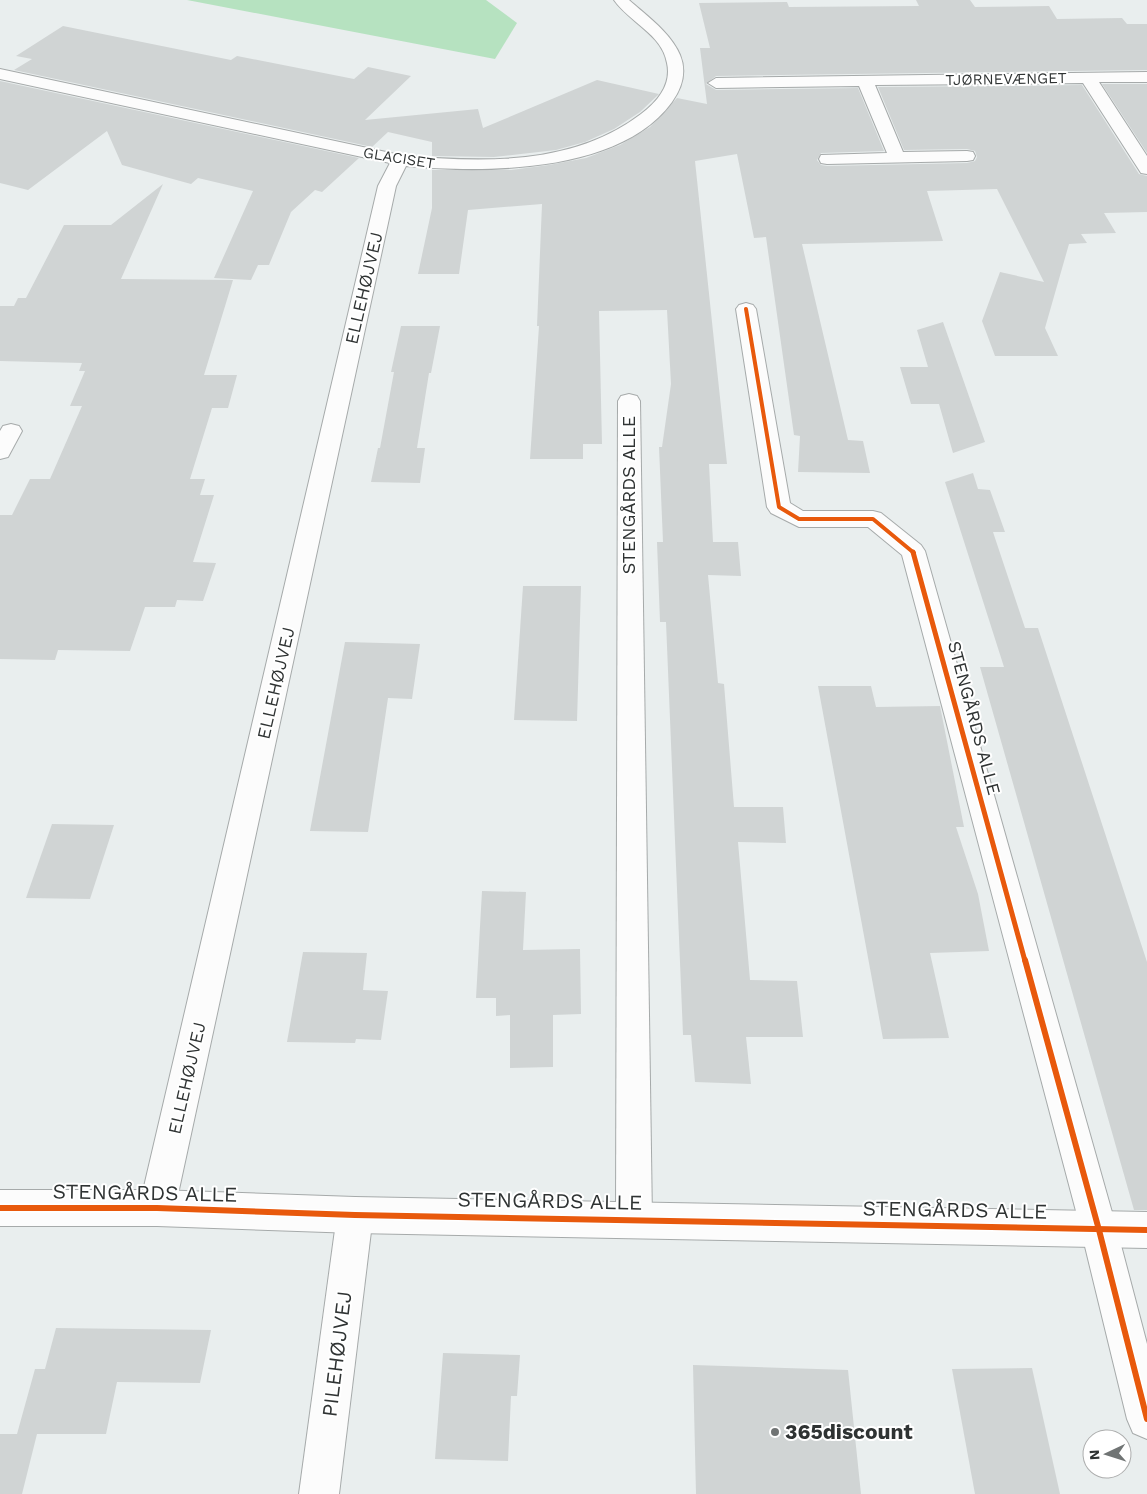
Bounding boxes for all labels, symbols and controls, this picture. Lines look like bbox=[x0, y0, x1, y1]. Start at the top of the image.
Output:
street label: TJØRNEVÆNGET bbox=[945, 69, 1067, 89]
street label: GLACISET bbox=[362, 143, 436, 173]
street label: ELLEHØJVEJ bbox=[340, 230, 387, 346]
street label: STENGÅRDS ALLE bbox=[618, 416, 639, 574]
street label: ELLEHØJVEJ bbox=[252, 625, 299, 741]
street label: STENGÅRDS ALLE bbox=[944, 639, 1005, 797]
street label: ELLEHØJVEJ bbox=[163, 1020, 210, 1136]
street label: STENGÅRDS ALLE bbox=[52, 1178, 238, 1207]
street label: STENGÅRDS ALLE bbox=[457, 1186, 643, 1215]
street label: STENGÅRDS ALLE bbox=[862, 1195, 1048, 1224]
street label: PILEHØJVEJ bbox=[316, 1290, 357, 1418]
place label: 365discount bbox=[785, 1419, 913, 1444]
marker: 365discount bbox=[769, 1426, 781, 1438]
north arrow bbox=[1082, 1429, 1132, 1479]
text: N bbox=[1086, 1449, 1102, 1461]

